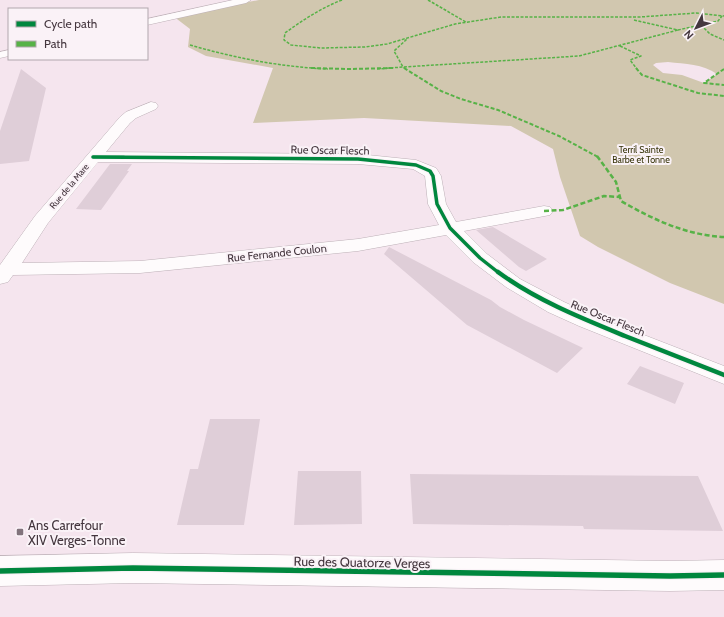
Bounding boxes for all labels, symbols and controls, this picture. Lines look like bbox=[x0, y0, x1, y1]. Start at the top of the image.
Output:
legend bbox=[8, 8, 148, 60]
north arrow bbox=[676, 8, 716, 48]
text: Cycle path bbox=[44, 16, 97, 31]
text: N bbox=[681, 27, 696, 42]
text: Path bbox=[44, 36, 67, 51]
street label: Rue Oscar Flesch bbox=[290, 142, 370, 158]
park label: Terril Sainte Barbe et Tonne bbox=[612, 144, 670, 165]
street label: Rue de la Mare bbox=[47, 161, 91, 211]
street label: Rue Fernande Coulon bbox=[227, 241, 327, 265]
street label: Rue Oscar Flesch bbox=[569, 297, 647, 339]
place label: Ans Carrefour XIV Verges-Tonne bbox=[28, 517, 126, 548]
marker: Ans Carrefour XIV Verges-Tonne bbox=[15, 527, 25, 537]
street label: Rue des Quatorze Verges bbox=[294, 553, 431, 571]

